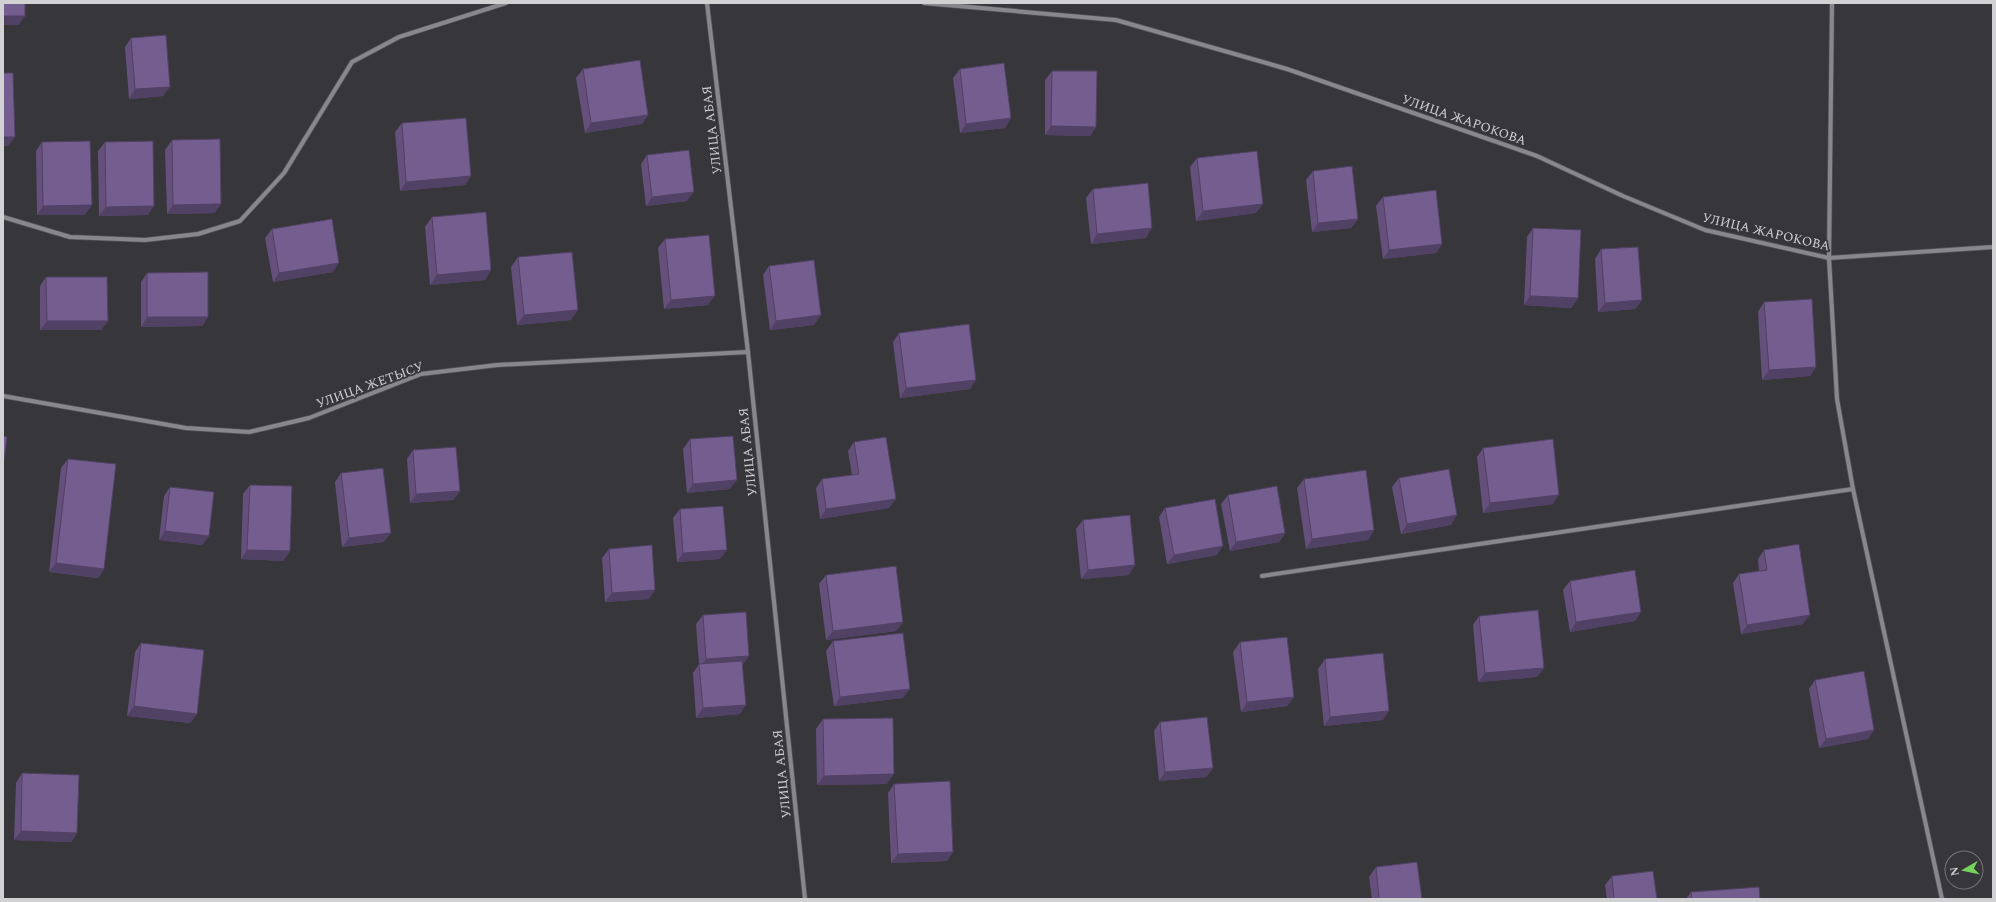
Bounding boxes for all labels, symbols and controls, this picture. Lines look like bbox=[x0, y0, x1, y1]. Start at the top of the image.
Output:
street label: УЛИЦА АБАЯ bbox=[697, 85, 727, 175]
street label: УЛИЦА ЖАРОКОВА bbox=[1399, 89, 1529, 151]
street label: УЛИЦА ЖАРОКОВА bbox=[1700, 208, 1832, 256]
street label: УЛИЦА ЖЕТЫСУ bbox=[313, 356, 427, 414]
street label: УЛИЦА АБАЯ bbox=[733, 407, 763, 497]
street label: УЛИЦА АБАЯ bbox=[767, 729, 797, 819]
north arrow bbox=[1944, 850, 1984, 890]
text: N bbox=[1946, 866, 1964, 877]

